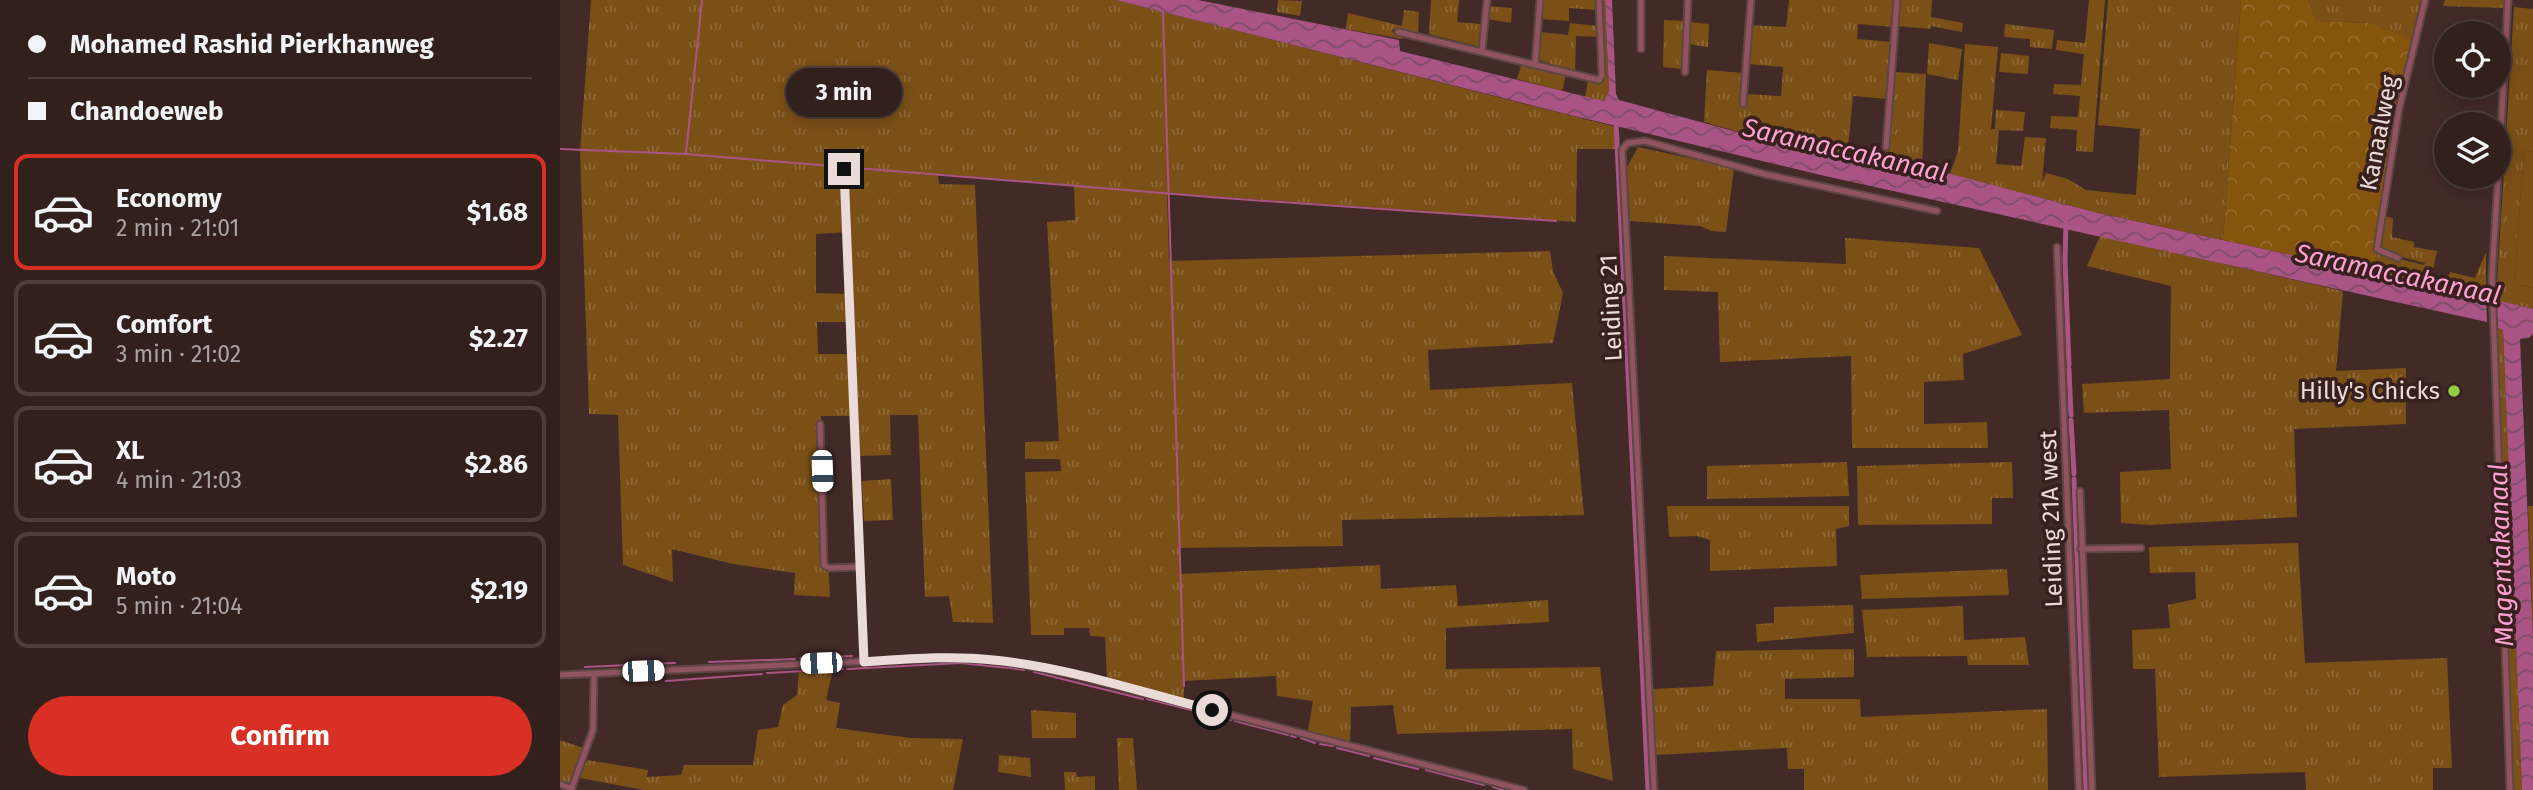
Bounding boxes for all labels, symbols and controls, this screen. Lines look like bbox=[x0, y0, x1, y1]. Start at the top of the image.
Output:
map controls bbox=[2434, 21, 2511, 189]
button: locate bbox=[2434, 21, 2511, 98]
text: Mohamed Rashid Pierkhanweg bbox=[70, 29, 434, 60]
callout: 3 min bbox=[786, 68, 902, 116]
street label: Kanaalweg bbox=[2354, 73, 2404, 193]
text: 3 min bbox=[816, 78, 872, 106]
text: Chandoeweb bbox=[70, 96, 223, 127]
water label: Saramaccakanaal bbox=[1739, 112, 1950, 189]
button: layers bbox=[2434, 112, 2511, 189]
route end bbox=[828, 153, 860, 185]
icon: car bbox=[32, 181, 95, 244]
text: Economy bbox=[116, 183, 222, 214]
text: $1.68 bbox=[467, 197, 528, 228]
text: 2 min · 21:01 bbox=[116, 214, 239, 242]
water label: Saramaccakanaal bbox=[2291, 237, 2503, 311]
street label: Leiding 21 bbox=[1594, 254, 1628, 362]
icon: car bbox=[32, 307, 95, 370]
text: Comfort bbox=[116, 309, 212, 340]
text: $2.27 bbox=[469, 323, 528, 354]
text: 3 min · 21:02 bbox=[116, 340, 241, 368]
place label: Hilly's Chicks bbox=[2300, 377, 2440, 405]
marker: Hilly's Chicks bbox=[2446, 383, 2462, 399]
street label: Leiding 21A west bbox=[2034, 430, 2068, 608]
icon: car bbox=[32, 433, 95, 496]
text: XL bbox=[116, 435, 144, 466]
text: $2.86 bbox=[465, 449, 528, 480]
car bbox=[811, 450, 834, 492]
water label: Magentakanaal bbox=[2483, 463, 2520, 647]
text: 4 min · 21:03 bbox=[116, 466, 242, 494]
icon: car bbox=[32, 559, 95, 622]
text: Moto bbox=[116, 561, 176, 592]
text: $2.19 bbox=[470, 575, 528, 606]
text: 5 min · 21:04 bbox=[116, 592, 242, 620]
car bbox=[800, 652, 843, 674]
car bbox=[622, 660, 665, 682]
route start bbox=[1196, 694, 1228, 726]
button: Confirm bbox=[28, 696, 532, 776]

